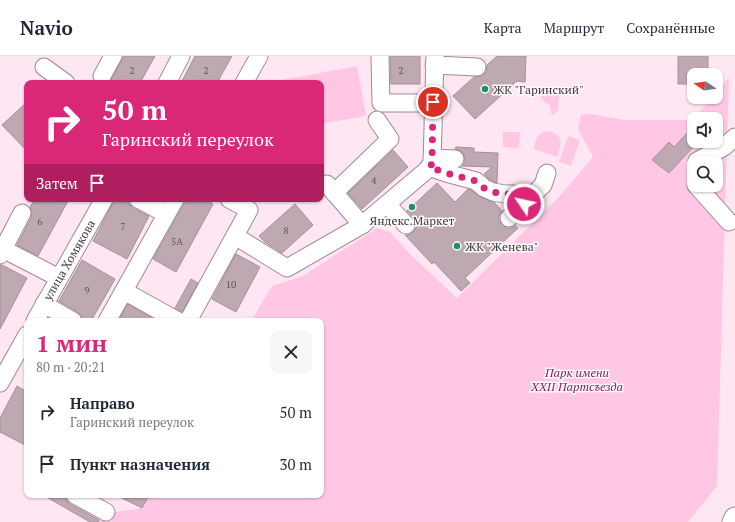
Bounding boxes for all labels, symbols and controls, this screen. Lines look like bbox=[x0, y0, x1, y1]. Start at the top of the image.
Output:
text: Navio bbox=[20, 15, 73, 40]
text: Карта bbox=[484, 18, 522, 37]
text: Маршрут bbox=[544, 18, 604, 37]
text: Сохранённые bbox=[626, 18, 715, 37]
house number: 2 bbox=[129, 64, 135, 77]
house number: 2 bbox=[203, 64, 209, 77]
house number: 2 bbox=[398, 64, 404, 77]
north arrow bbox=[687, 68, 723, 104]
map controls bbox=[687, 68, 723, 192]
place label: ЖК "Гаринский" bbox=[493, 82, 584, 97]
marker: ЖК "Гаринский" bbox=[480, 84, 490, 94]
pin bbox=[416, 85, 450, 119]
text: 50 m bbox=[102, 91, 167, 128]
icon: arrive bbox=[422, 91, 444, 113]
icon: right bbox=[36, 96, 88, 148]
button: sound bbox=[687, 112, 723, 148]
text: Гаринский переулок bbox=[102, 127, 274, 151]
button: search bbox=[687, 156, 723, 192]
icon: arrive bbox=[86, 172, 108, 194]
text: Затем bbox=[36, 173, 78, 193]
house number: 4 bbox=[371, 174, 377, 187]
position arrow bbox=[503, 183, 545, 225]
marker: Яндекс.Маркет bbox=[407, 202, 417, 212]
place label: Яндекс.Маркет bbox=[370, 213, 454, 228]
house number: 6 bbox=[37, 215, 43, 228]
street label: улица Хомякова bbox=[39, 217, 98, 304]
house number: 7 bbox=[120, 220, 126, 233]
house number: 8 bbox=[283, 224, 289, 237]
house number: 5А bbox=[171, 235, 183, 248]
place label: ЖК "Женева" bbox=[465, 239, 538, 254]
marker: ЖК "Женева" bbox=[452, 241, 462, 251]
house number: 10 bbox=[226, 278, 236, 291]
house number: 9 bbox=[84, 284, 90, 297]
text: 1 мин bbox=[36, 327, 107, 359]
button: close bbox=[270, 331, 312, 373]
text: 80 m · 20:21 bbox=[36, 358, 106, 376]
park label: Парк имени XXII Партсъезда bbox=[530, 365, 623, 394]
text: Направо bbox=[70, 393, 135, 413]
icon: right bbox=[36, 401, 58, 423]
text: 50 m bbox=[279, 402, 312, 422]
text: Гаринский переулок bbox=[70, 413, 194, 431]
icon: arrive bbox=[36, 453, 58, 475]
text: Пункт назначения bbox=[70, 454, 210, 474]
text: 30 m bbox=[279, 454, 312, 474]

